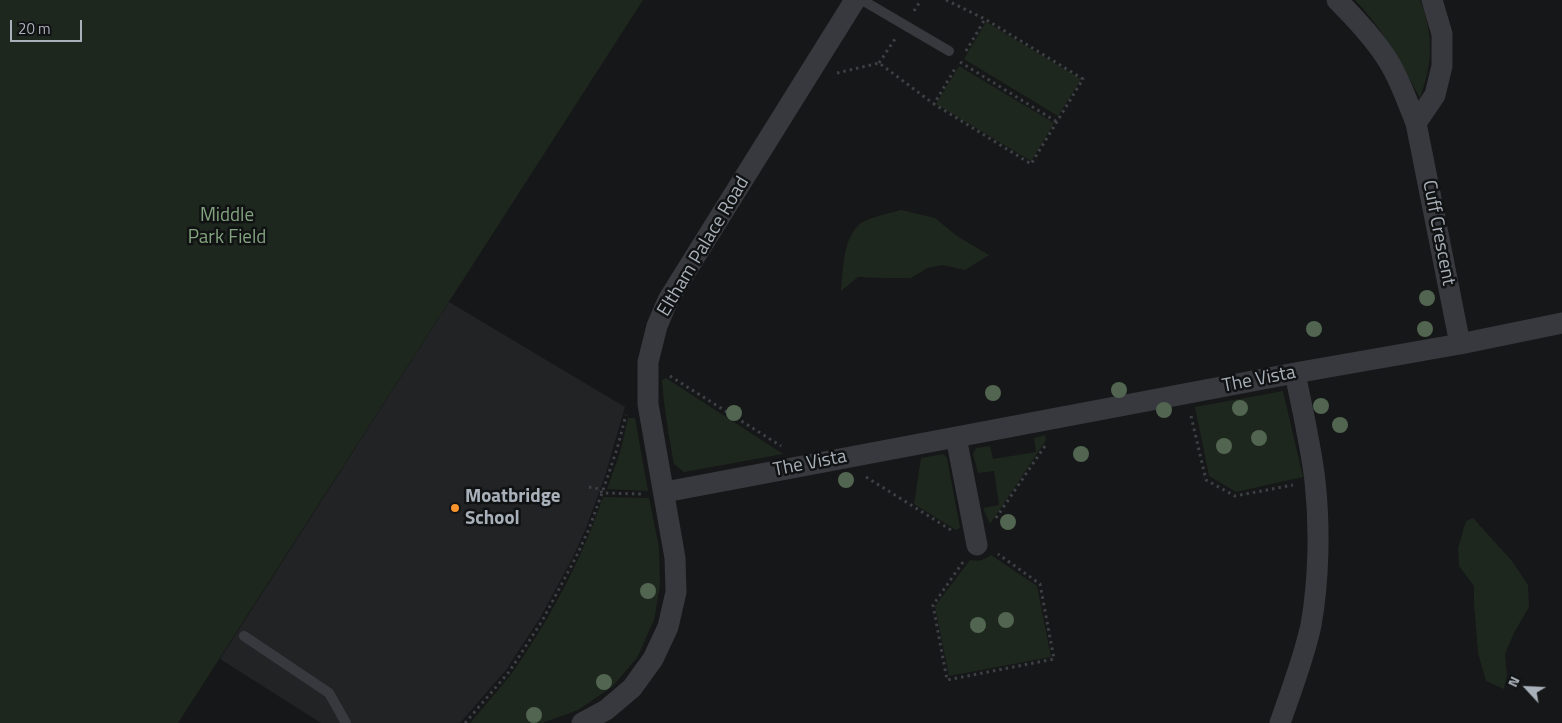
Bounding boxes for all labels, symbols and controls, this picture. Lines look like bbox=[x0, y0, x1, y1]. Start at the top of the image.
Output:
scale bar bbox=[12, 10, 85, 42]
text: 20 m bbox=[18, 17, 51, 40]
street label: Eltham Palace Road bbox=[653, 173, 755, 321]
street label: Cuff Crescent bbox=[1417, 178, 1459, 288]
park label: Middle Park Field bbox=[188, 205, 266, 249]
street label: The Vista bbox=[1220, 362, 1298, 398]
street label: The Vista bbox=[771, 446, 849, 482]
place label: Moatbridge School bbox=[465, 486, 560, 530]
marker: Moatbridge School bbox=[449, 502, 461, 514]
north arrow bbox=[1502, 663, 1552, 713]
text: N bbox=[1501, 673, 1525, 690]

